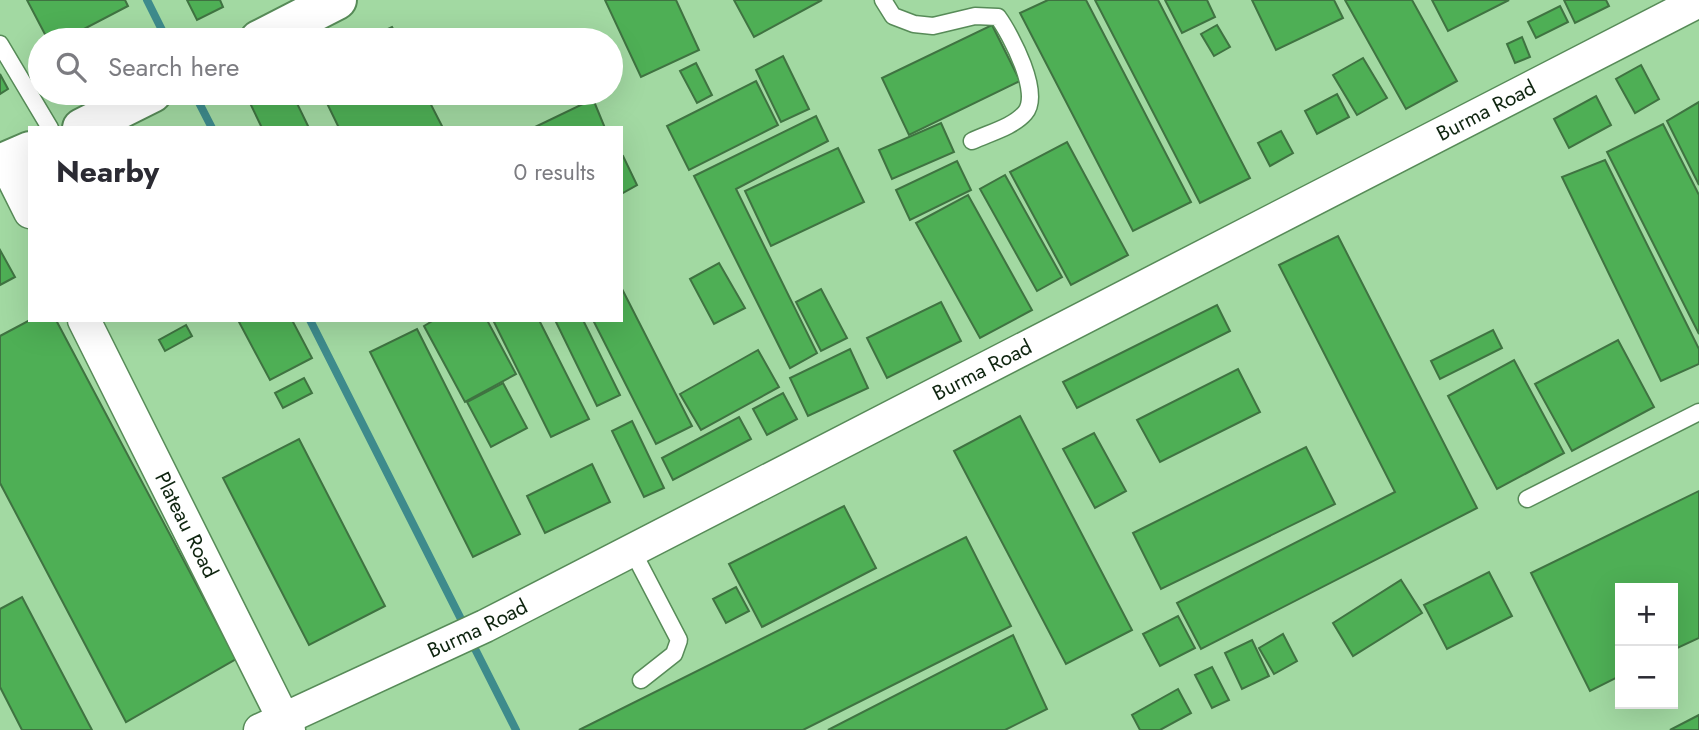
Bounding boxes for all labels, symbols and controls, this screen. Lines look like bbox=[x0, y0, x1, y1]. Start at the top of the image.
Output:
search box bbox=[28, 28, 623, 105]
icon: search bbox=[52, 48, 90, 86]
text: Search here bbox=[108, 48, 240, 86]
street label: Burma Road bbox=[1431, 72, 1541, 149]
text: Nearby bbox=[56, 150, 159, 193]
text: 0 results bbox=[513, 155, 595, 189]
street label: Burma Road bbox=[927, 332, 1037, 408]
street label: Plateau Road bbox=[147, 467, 226, 583]
map controls bbox=[1615, 583, 1678, 709]
button: + bbox=[1615, 583, 1678, 646]
street label: Burma Road bbox=[423, 592, 533, 666]
button: − bbox=[1615, 646, 1678, 709]

